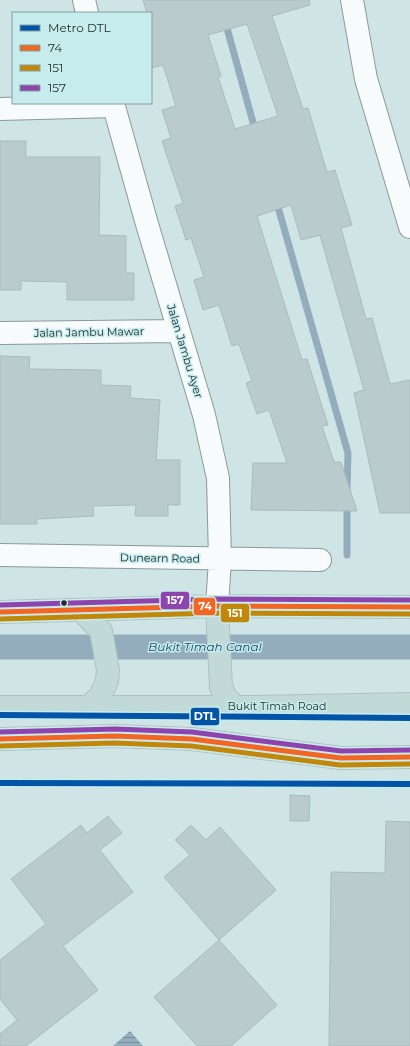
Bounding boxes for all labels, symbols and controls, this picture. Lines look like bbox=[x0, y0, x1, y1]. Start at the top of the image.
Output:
legend bbox=[12, 12, 152, 104]
text: Metro DTL bbox=[48, 20, 111, 35]
text: 74 bbox=[48, 40, 62, 55]
text: 151 bbox=[48, 60, 63, 75]
text: 157 bbox=[48, 80, 66, 95]
street label: Jalan Jambu Ayer bbox=[164, 301, 206, 400]
street label: Jalan Jambu Mawar bbox=[33, 324, 144, 340]
street label: Dunearn Road bbox=[120, 550, 200, 566]
line badge: 157 bbox=[160, 591, 190, 610]
text: 157 bbox=[166, 593, 184, 607]
line badge: 74 bbox=[193, 597, 216, 616]
unlabelled marker bbox=[59, 598, 69, 608]
text: 74 bbox=[198, 599, 212, 613]
line badge: 151 bbox=[220, 603, 250, 623]
text: 151 bbox=[227, 606, 243, 620]
water label: Bukit Timah Canal bbox=[148, 639, 263, 654]
street label: Bukit Timah Road bbox=[228, 699, 327, 713]
line badge: DTL bbox=[190, 707, 220, 726]
text: DTL bbox=[194, 709, 217, 723]

